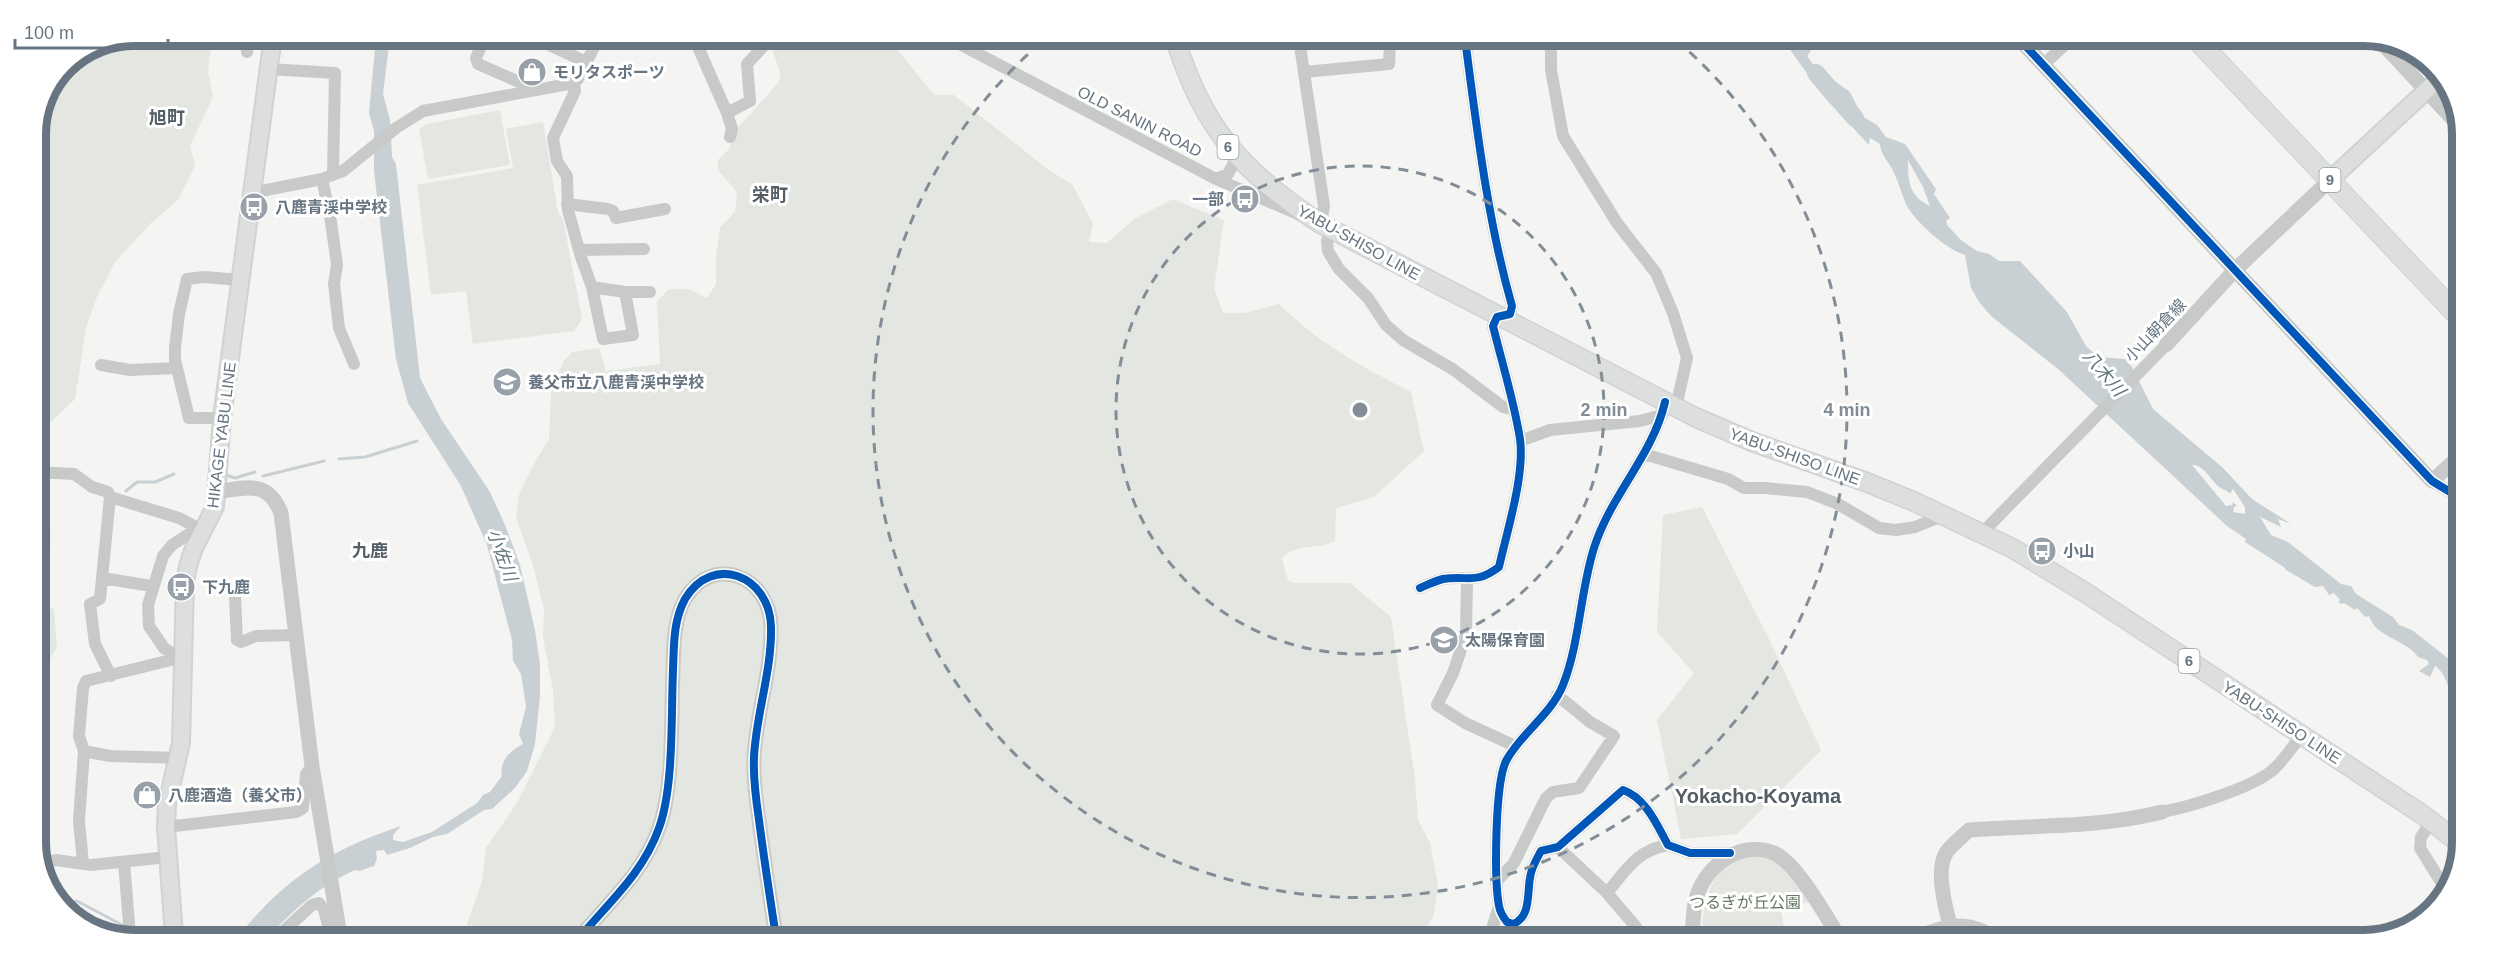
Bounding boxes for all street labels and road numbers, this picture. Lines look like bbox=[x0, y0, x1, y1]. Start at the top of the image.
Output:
street label: OLD SANIN ROAD bbox=[1075, 83, 1205, 160]
road number: 6 bbox=[1218, 135, 1238, 159]
road number: 9 bbox=[2320, 168, 2340, 192]
street label: YABU-SHISO LINE bbox=[1294, 202, 1423, 283]
street label: 小山朝倉線 bbox=[2121, 296, 2189, 365]
street label: HIKAGE YABU LINE bbox=[204, 361, 239, 509]
street label: YABU-SHISO LINE bbox=[1727, 425, 1862, 488]
road number: 6 bbox=[2178, 649, 2200, 673]
street label: YABU-SHISO LINE bbox=[2219, 678, 2344, 767]

